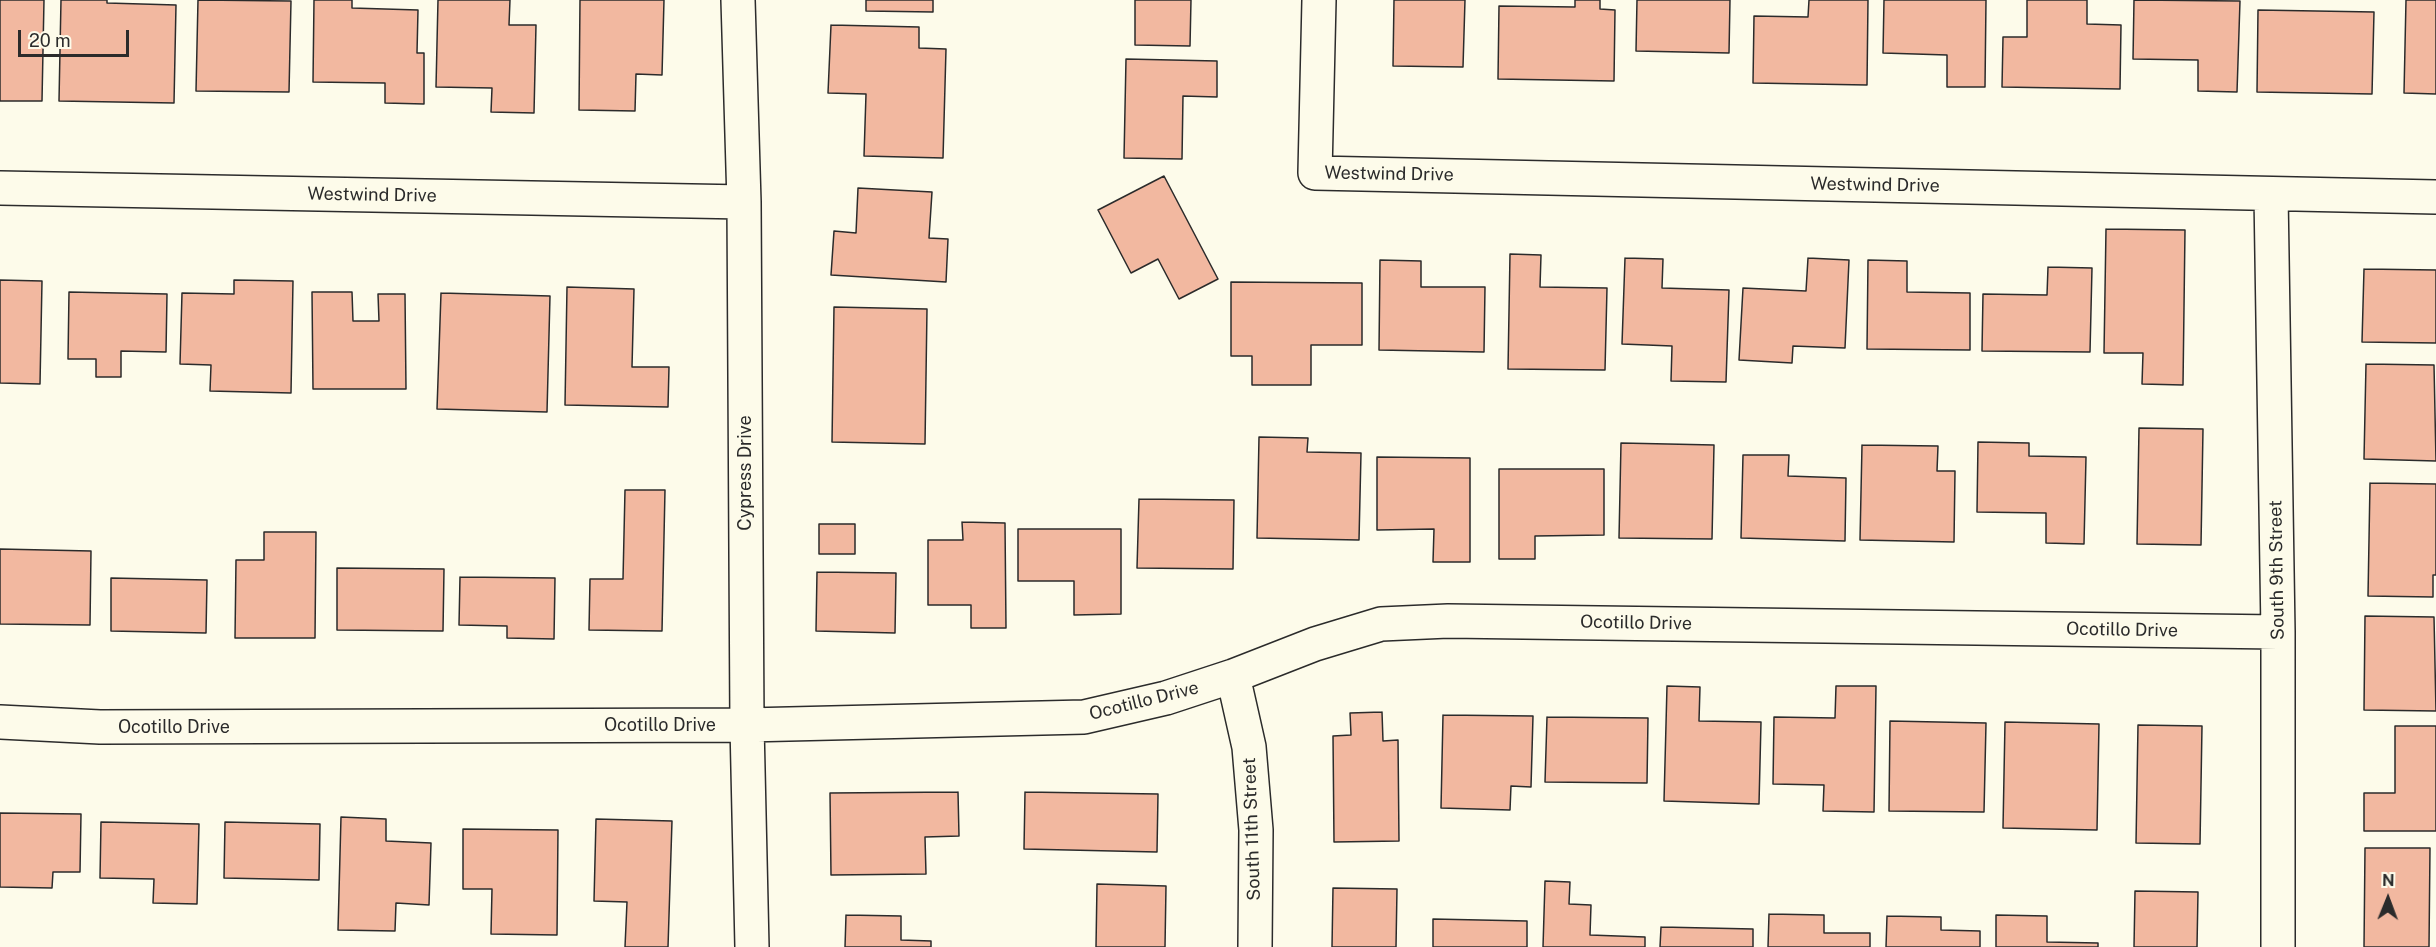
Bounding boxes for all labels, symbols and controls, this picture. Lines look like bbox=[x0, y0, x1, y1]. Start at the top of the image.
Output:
scale bar bbox=[21, 18, 132, 56]
text: 20 m bbox=[29, 30, 71, 51]
street label: Westwind Drive bbox=[1324, 162, 1454, 186]
street label: Westwind Drive bbox=[1810, 173, 1940, 197]
street label: Westwind Drive bbox=[307, 183, 437, 207]
street label: Cypress Drive bbox=[734, 415, 756, 531]
street label: South 9th Street bbox=[2265, 500, 2289, 640]
street label: Ocotillo Drive bbox=[1580, 611, 1692, 635]
street label: Ocotillo Drive bbox=[2066, 618, 2178, 642]
street label: Ocotillo Drive bbox=[1087, 677, 1201, 725]
street label: Ocotillo Drive bbox=[604, 714, 716, 736]
street label: Ocotillo Drive bbox=[118, 716, 230, 738]
street label: South 11th Street bbox=[1239, 757, 1265, 901]
north arrow bbox=[2358, 869, 2418, 929]
text: N bbox=[2382, 871, 2395, 890]

